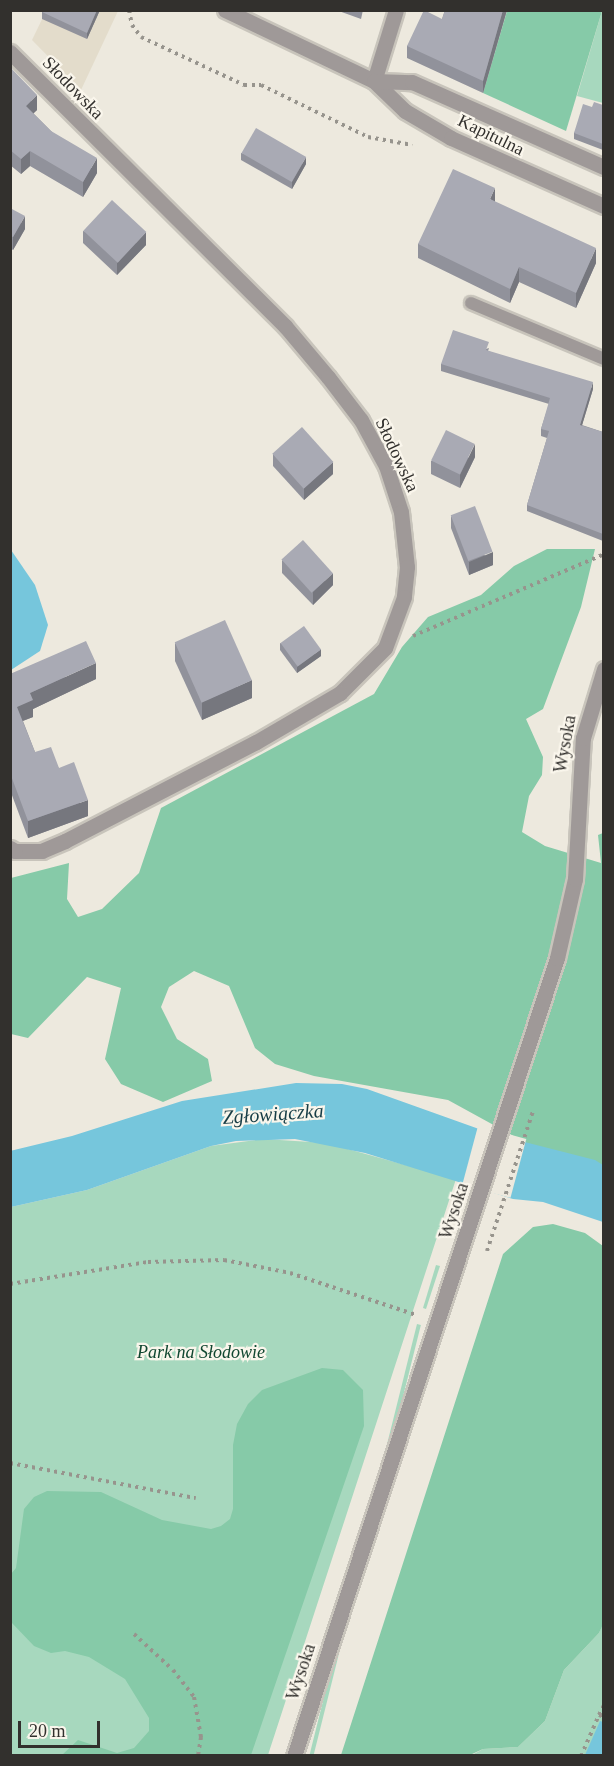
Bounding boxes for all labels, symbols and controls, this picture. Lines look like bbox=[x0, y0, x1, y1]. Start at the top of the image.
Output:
street label: Słodowska bbox=[38, 52, 108, 124]
street label: Kapitulna bbox=[454, 110, 528, 160]
street label: Słodowska bbox=[371, 415, 423, 495]
street label: Wysoka bbox=[549, 714, 581, 774]
water label: Zgłowiączka bbox=[222, 1099, 324, 1129]
street label: Wysoka bbox=[435, 1180, 473, 1242]
park label: Park na Słodowie bbox=[137, 1341, 265, 1363]
street label: Wysoka bbox=[282, 1641, 320, 1703]
scale bar bbox=[21, 1709, 104, 1747]
text: 20 m bbox=[29, 1721, 66, 1741]

